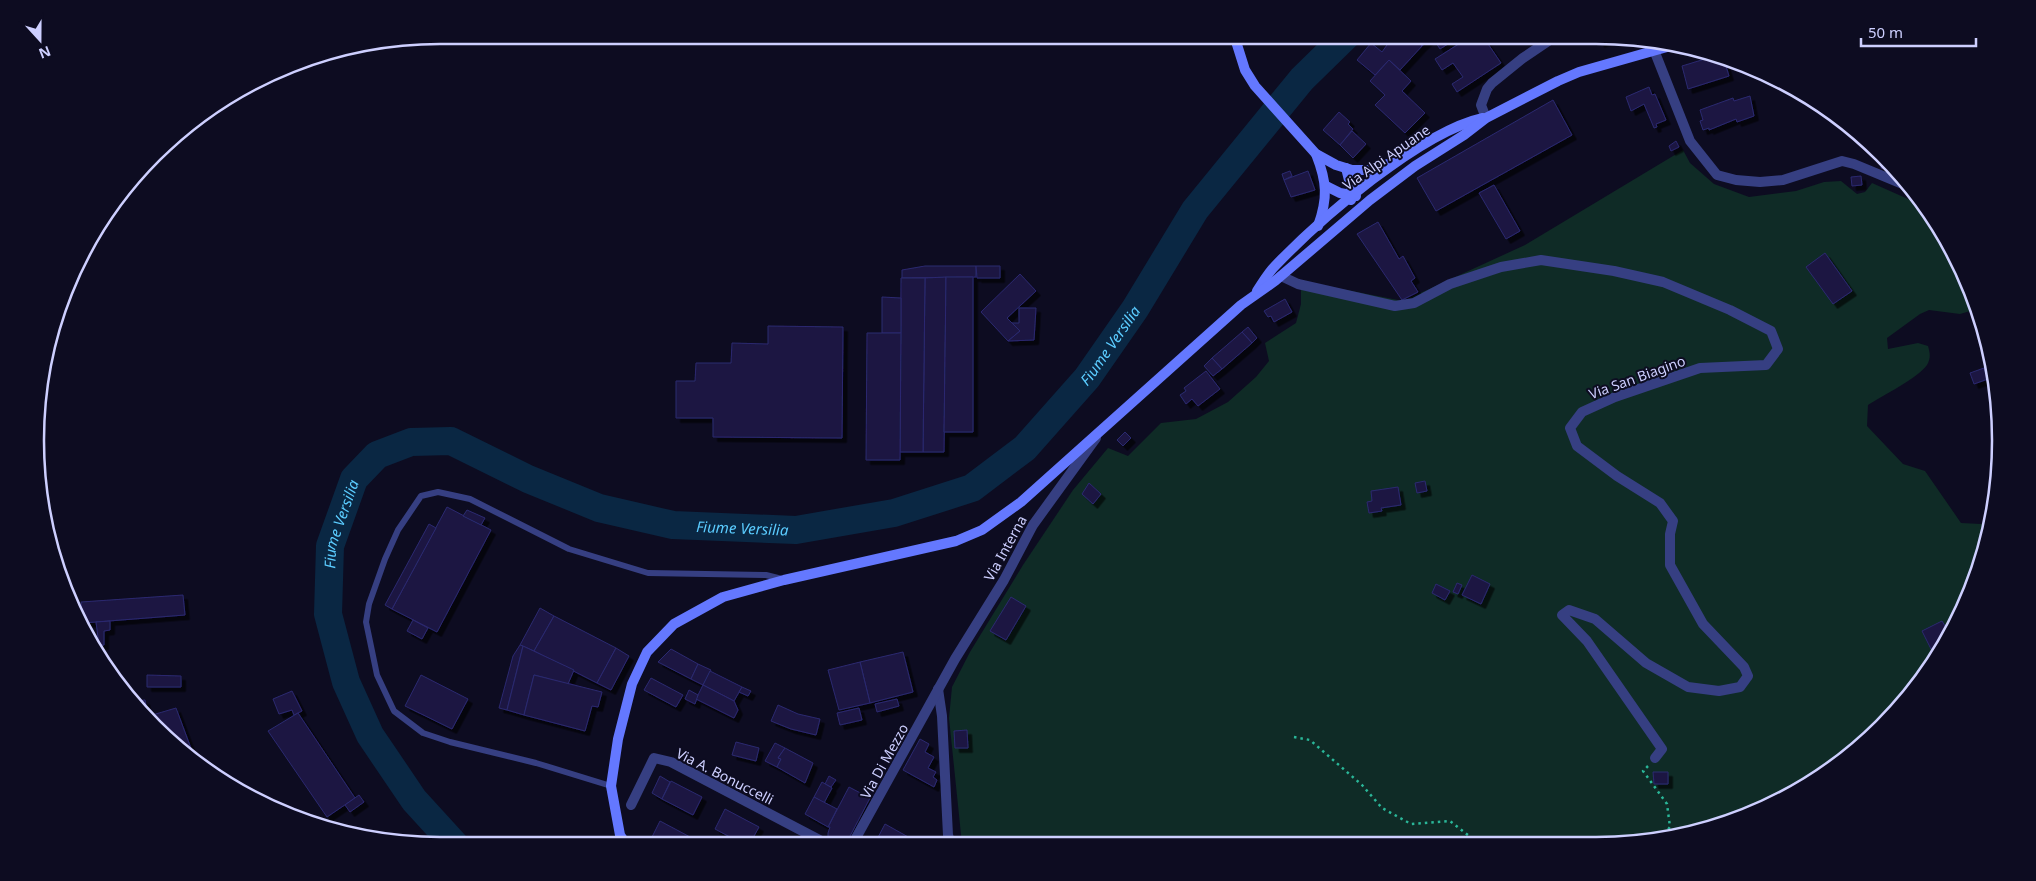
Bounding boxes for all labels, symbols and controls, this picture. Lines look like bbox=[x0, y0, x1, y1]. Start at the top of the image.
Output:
north arrow bbox=[15, 15, 65, 65]
scale bar bbox=[1861, 15, 1976, 47]
text: 50 m bbox=[1868, 22, 1903, 42]
text: N bbox=[36, 42, 54, 64]
street label: Via Alpi Apuane bbox=[1339, 120, 1434, 194]
water label: Fiume Versilia bbox=[1075, 301, 1145, 389]
street label: Via San Biagino bbox=[1586, 351, 1688, 403]
water label: Fiume Versilia bbox=[319, 476, 363, 569]
street label: Via Interna bbox=[979, 512, 1031, 584]
water label: Fiume Versilia bbox=[696, 516, 789, 540]
street label: Via Di Mezzo bbox=[856, 720, 912, 802]
street label: Via A. Bonuccelli bbox=[673, 743, 777, 809]

